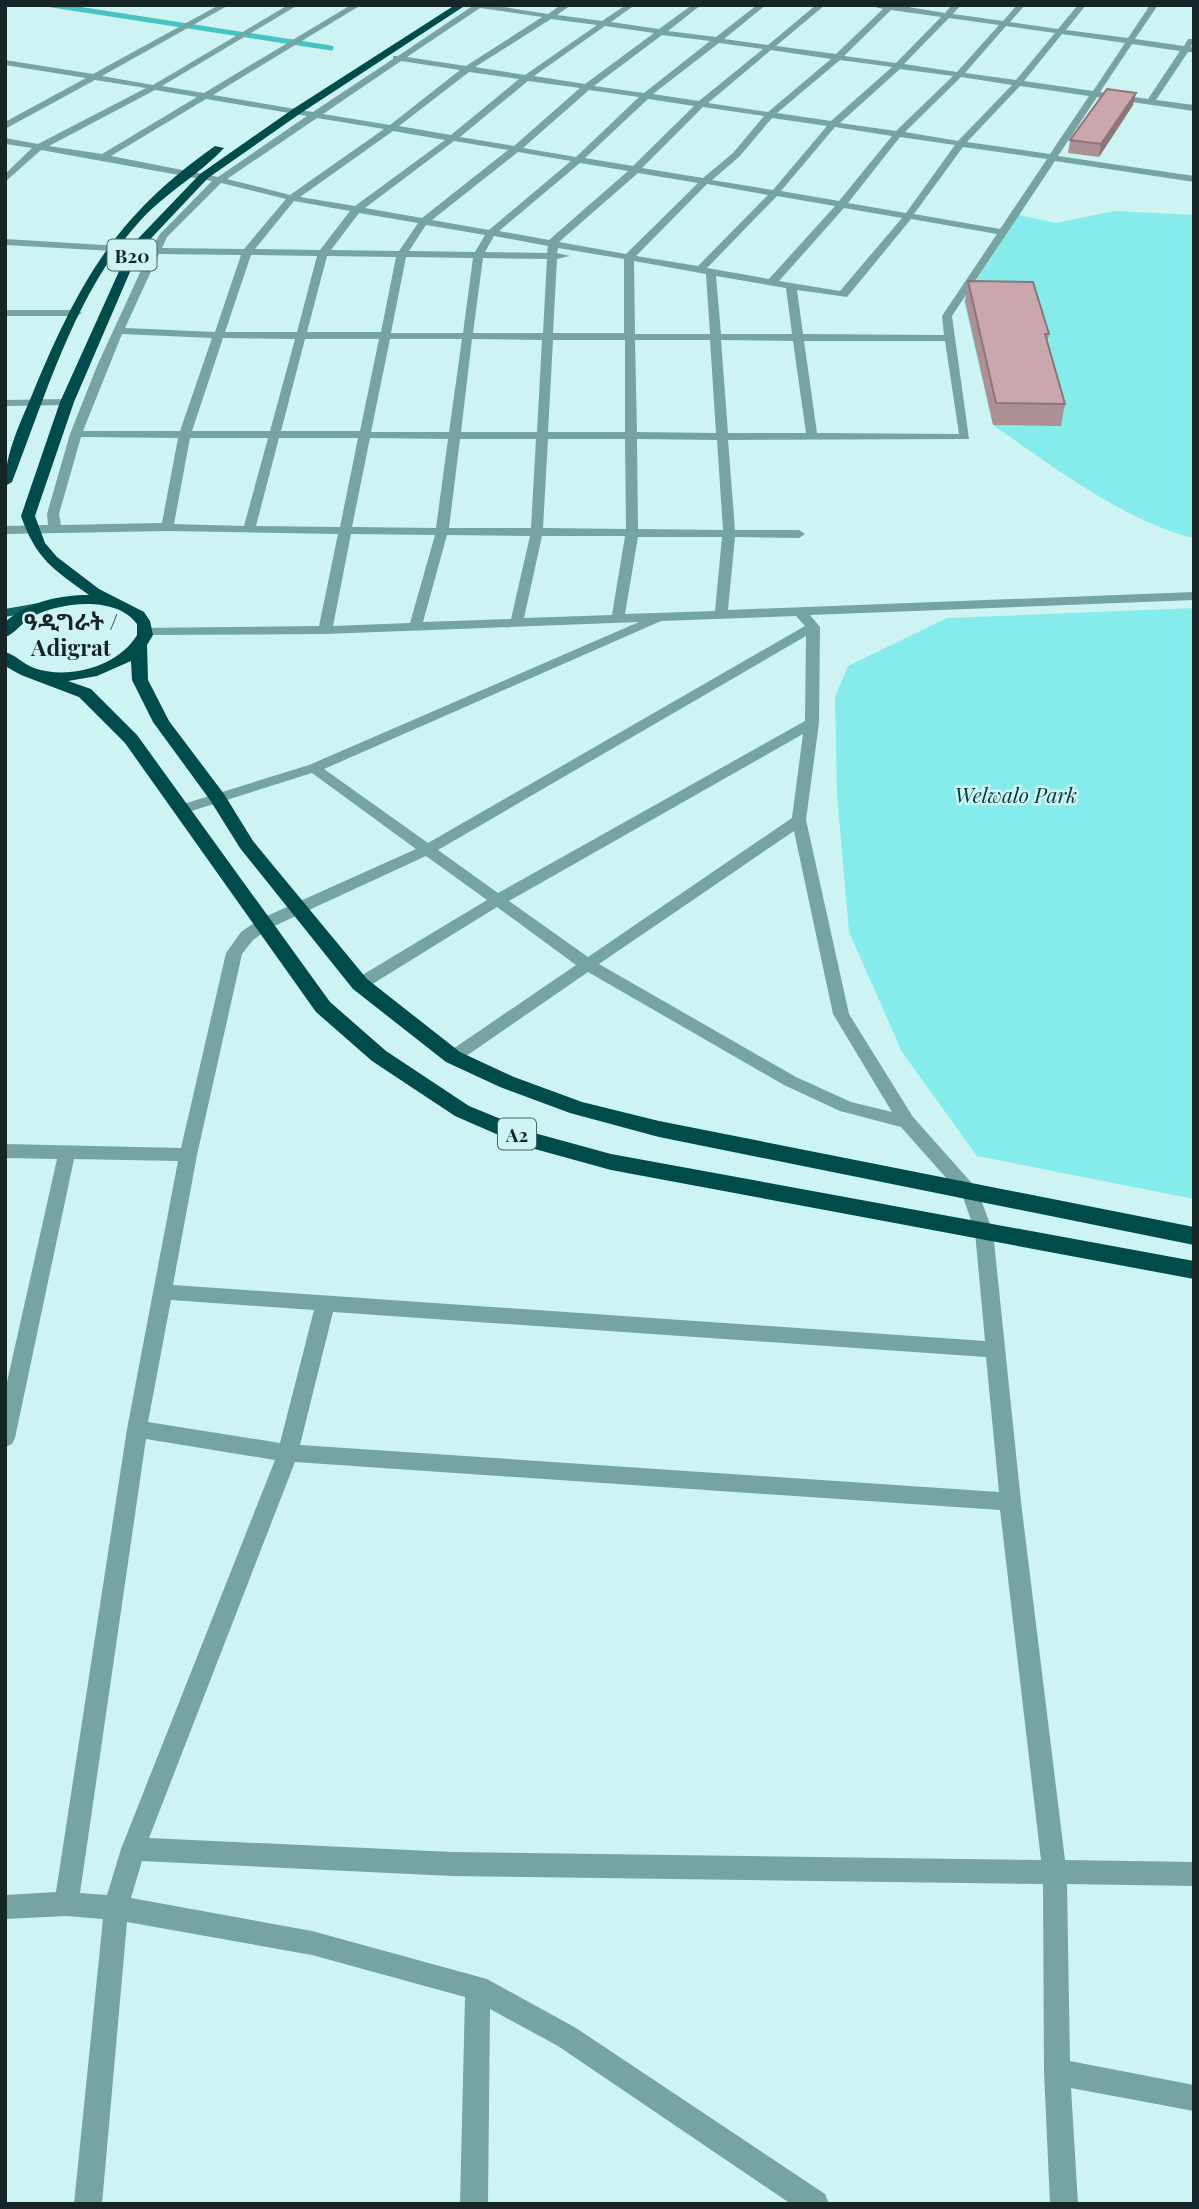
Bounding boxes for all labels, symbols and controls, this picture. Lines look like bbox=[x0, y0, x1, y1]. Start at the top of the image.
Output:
road number: B20 bbox=[108, 240, 156, 270]
district label: ዓዲግራት / Adigrat bbox=[24, 605, 118, 662]
park label: Welwalo Park bbox=[955, 780, 1077, 808]
road number: A2 bbox=[498, 1118, 536, 1150]

